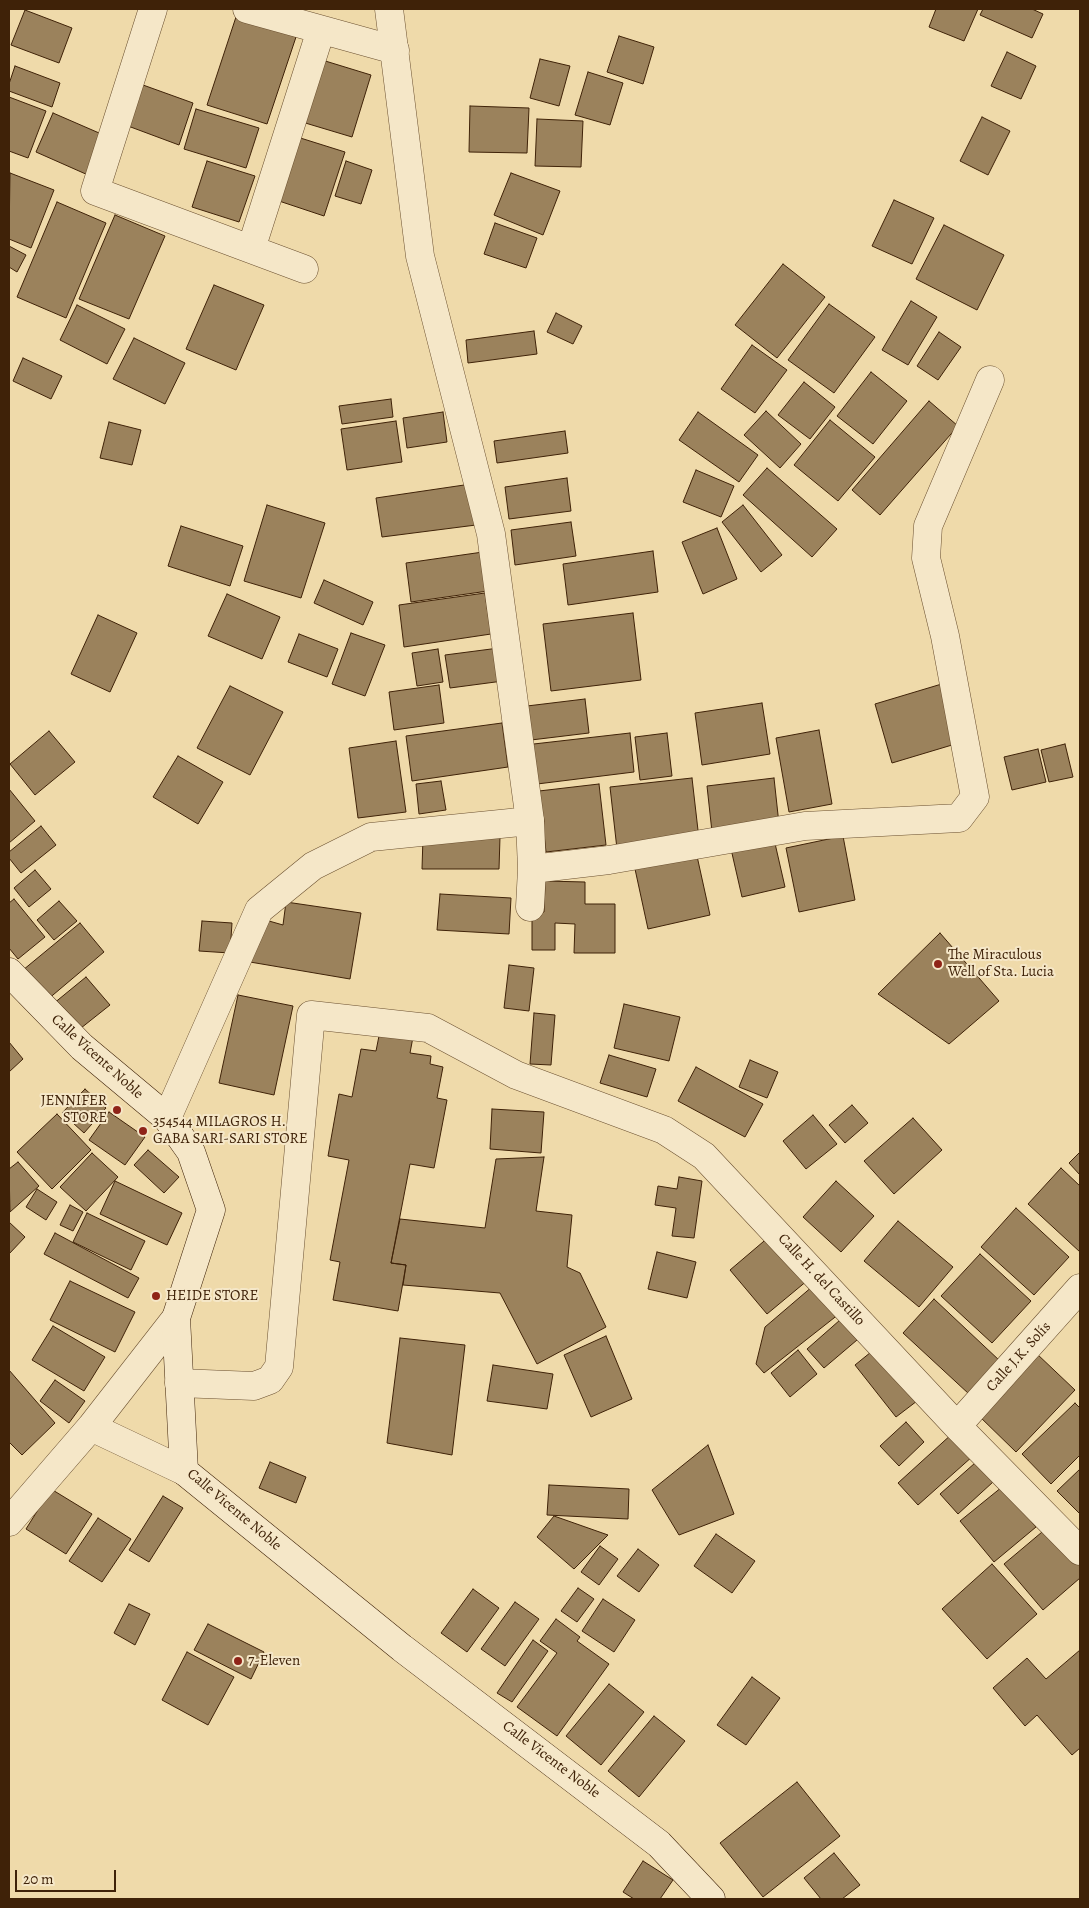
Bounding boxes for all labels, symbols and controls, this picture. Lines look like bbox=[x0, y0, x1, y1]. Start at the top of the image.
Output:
place label: The Miraculous Well of Sta. Lucia bbox=[948, 946, 1054, 981]
marker: The Miraculous Well of Sta. Lucia bbox=[932, 958, 944, 970]
street label: Calle Vicente Noble bbox=[47, 1011, 147, 1103]
place label: JENNIFER STORE bbox=[41, 1092, 107, 1127]
marker: JENNIFER STORE bbox=[111, 1104, 123, 1116]
place label: 354544 MILAGROS H. GABA SARI-SARI STORE bbox=[153, 1113, 308, 1148]
marker: 354544 MILAGROS H. GABA SARI-SARI STORE bbox=[137, 1125, 149, 1137]
street label: Calle H. del Castillo bbox=[774, 1230, 868, 1330]
place label: HEIDE STORE bbox=[166, 1287, 258, 1305]
marker: HEIDE STORE bbox=[150, 1290, 162, 1302]
street label: Calle J.K. Solís bbox=[983, 1318, 1055, 1396]
street label: Calle Vicente Noble bbox=[183, 1465, 285, 1555]
place label: 7-Eleven bbox=[248, 1652, 300, 1670]
marker: 7-Eleven bbox=[232, 1655, 244, 1667]
street label: Calle Vicente Noble bbox=[499, 1717, 603, 1803]
scale bar bbox=[18, 1860, 119, 1892]
text: 20 m bbox=[23, 1869, 54, 1889]

